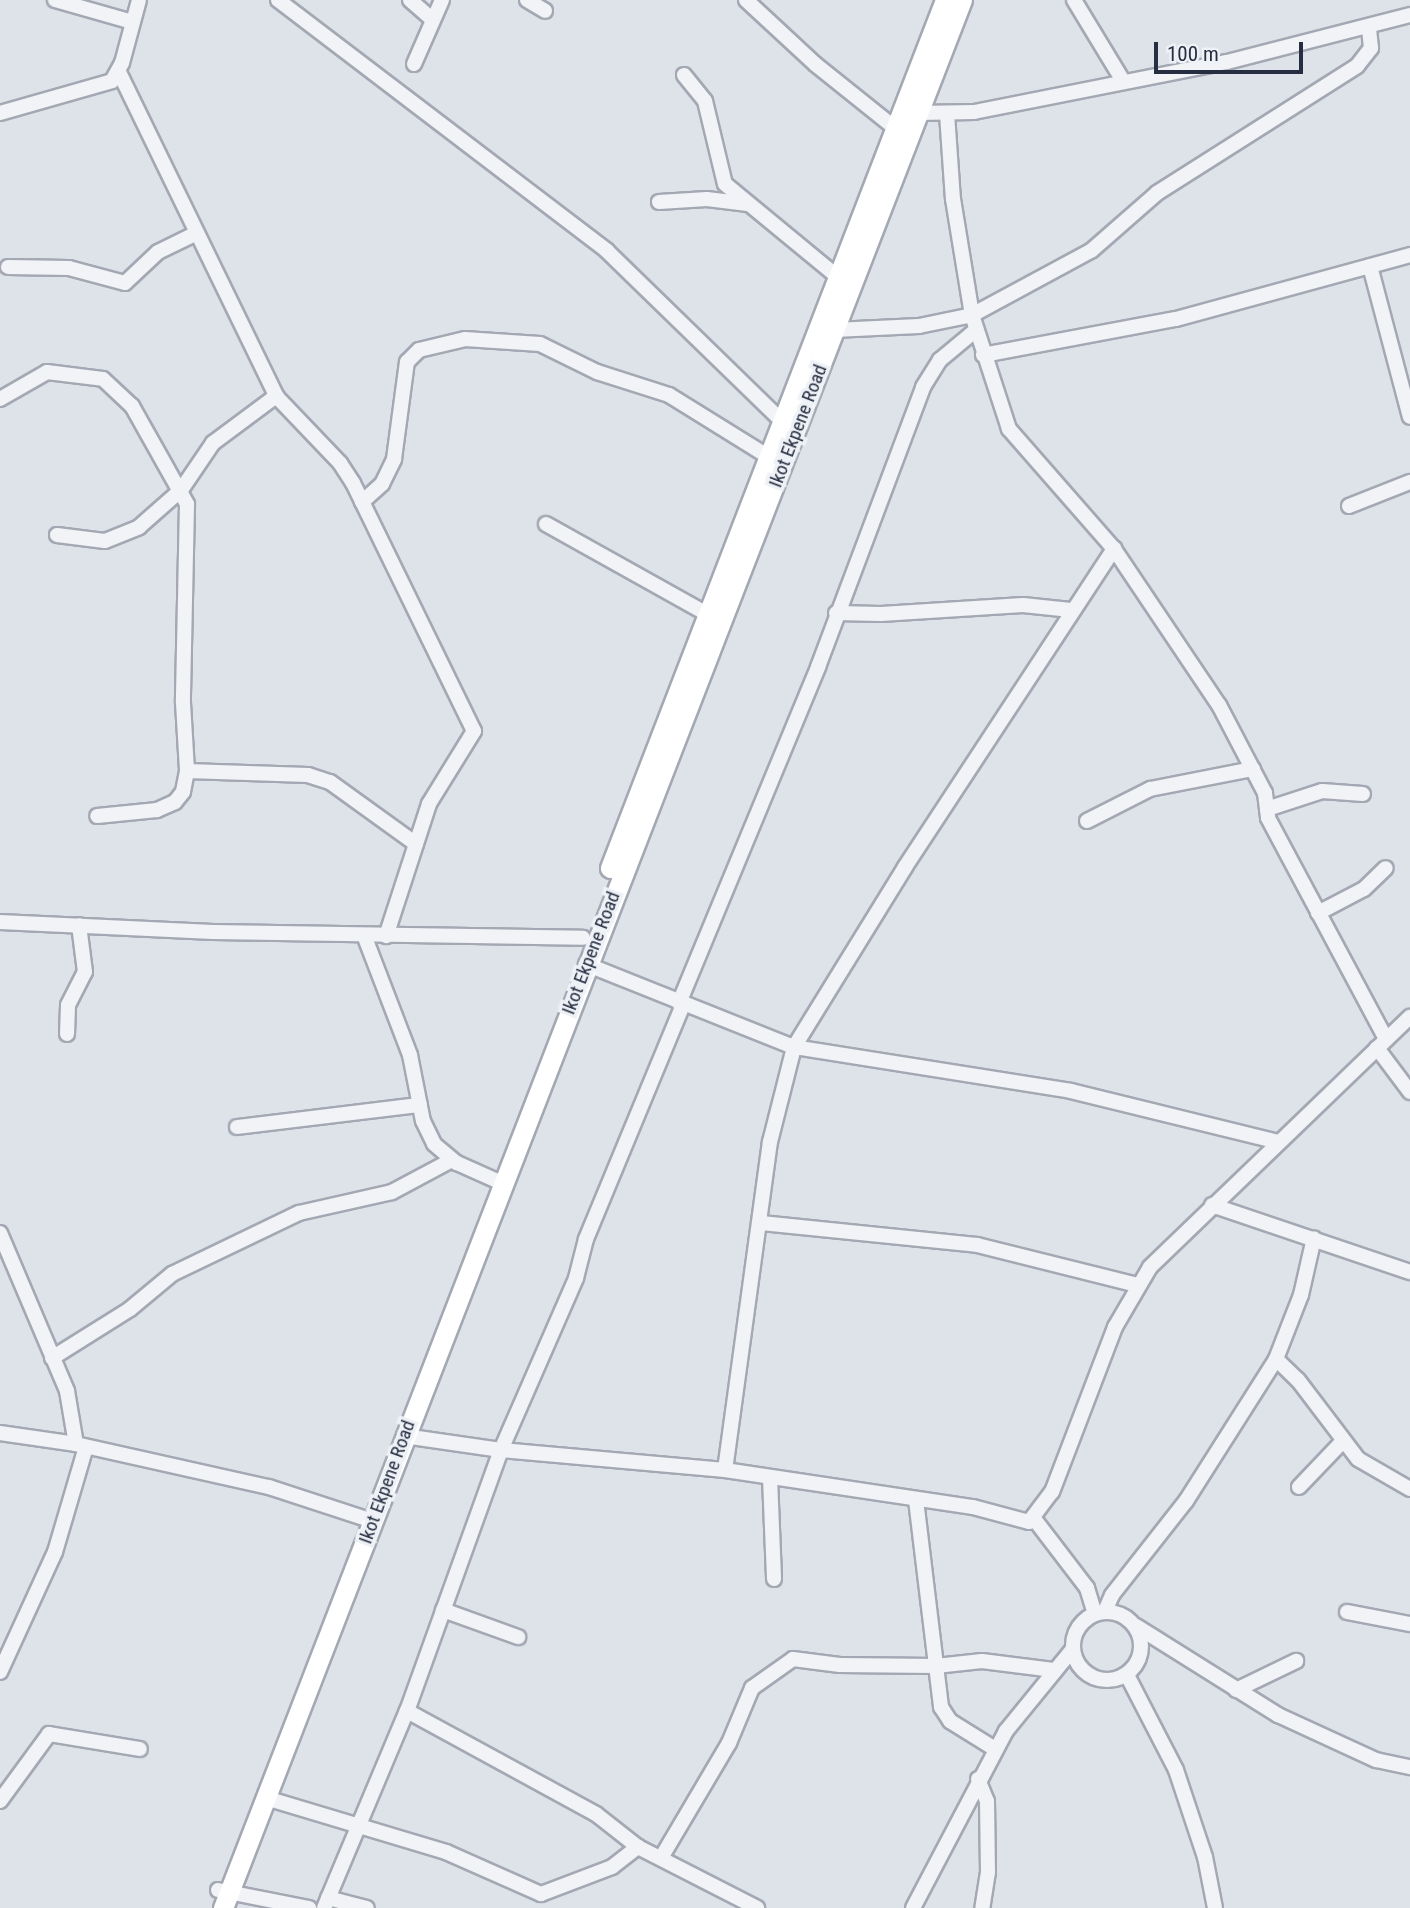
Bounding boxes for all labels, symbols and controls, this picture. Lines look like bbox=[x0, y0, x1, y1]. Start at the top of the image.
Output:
scale bar bbox=[1158, 28, 1307, 72]
text: 100 m bbox=[1167, 42, 1219, 66]
street label: Ikot Ekpene Road bbox=[764, 361, 832, 491]
street label: Ikot Ekpene Road bbox=[557, 888, 625, 1018]
street label: Ikot Ekpene Road bbox=[354, 1417, 420, 1547]

